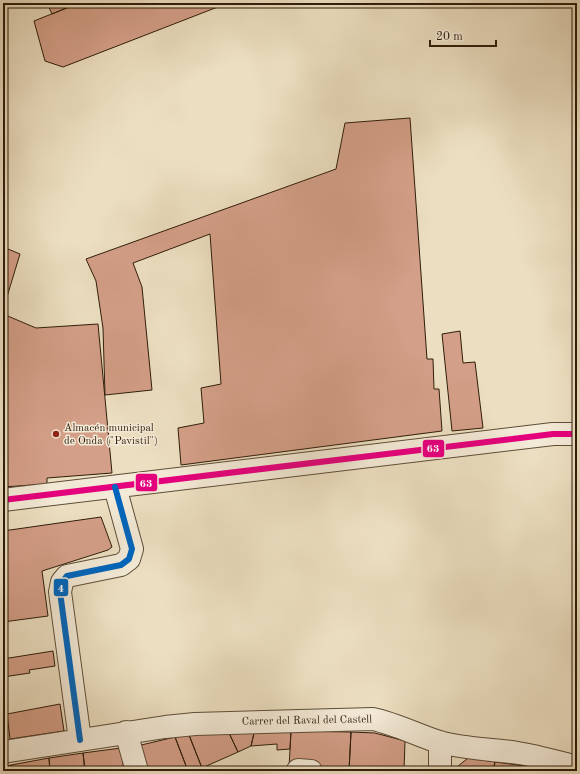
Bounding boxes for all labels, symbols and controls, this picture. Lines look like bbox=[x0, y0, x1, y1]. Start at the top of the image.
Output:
scale bar bbox=[430, 22, 496, 48]
text: 20 m bbox=[436, 31, 463, 43]
place label: Almacén municipal de Onda ("Pavistil") bbox=[64, 423, 158, 447]
marker: Almacén municipal de Onda ("Pavistil") bbox=[51, 429, 61, 439]
line badge: 63 bbox=[422, 439, 445, 458]
text: 63 bbox=[427, 444, 439, 455]
line badge: 63 bbox=[135, 473, 158, 492]
text: 63 bbox=[140, 479, 152, 490]
line badge: 4 bbox=[53, 578, 69, 597]
text: 4 bbox=[58, 584, 64, 595]
street label: Carrer del Raval del Castell bbox=[242, 714, 372, 728]

